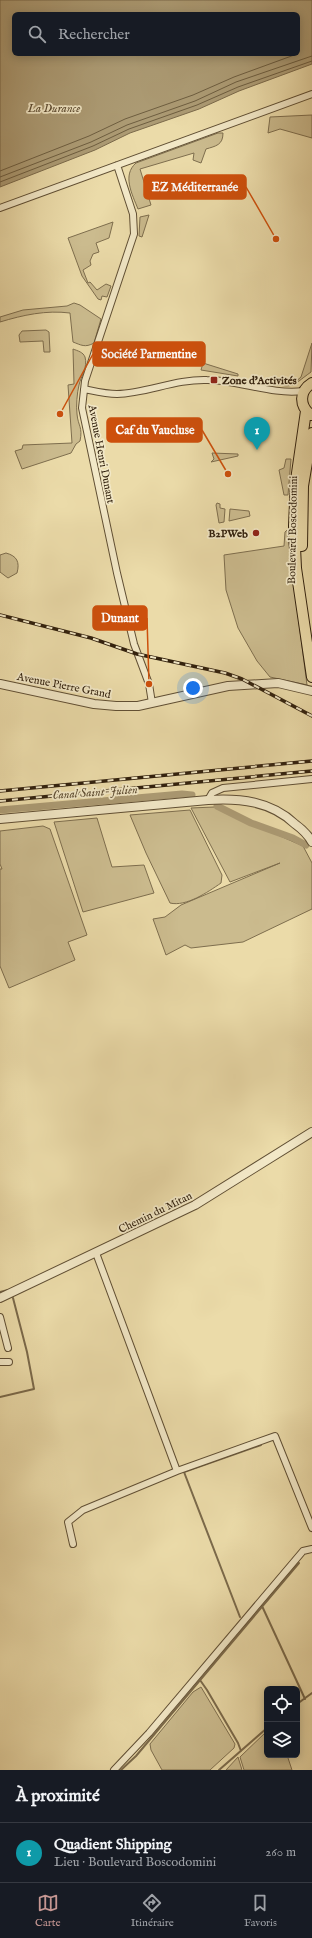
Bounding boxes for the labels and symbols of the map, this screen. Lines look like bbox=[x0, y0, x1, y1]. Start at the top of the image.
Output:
water label: La Durance bbox=[27, 101, 80, 116]
callout: EZ Méditerranée bbox=[144, 175, 246, 199]
text: EZ Méditerranée bbox=[152, 180, 239, 195]
callout: Société Parmentine bbox=[93, 342, 205, 366]
text: Société Parmentine bbox=[101, 347, 197, 362]
place label: Zone d'Activités bbox=[222, 374, 297, 388]
marker: Zone d'Activités bbox=[209, 375, 219, 385]
street label: Avenue Henri Dunant bbox=[84, 403, 118, 505]
pin: 1 bbox=[244, 417, 270, 450]
callout: Caf du Vaucluse bbox=[107, 418, 202, 442]
text: Caf du Vaucluse bbox=[116, 423, 195, 438]
street label: Boulevard Boscodomini bbox=[285, 476, 301, 584]
place label: B2PWeb bbox=[208, 527, 248, 541]
marker: B2PWeb bbox=[251, 528, 261, 538]
callout: Dunant bbox=[93, 606, 147, 630]
text: Dunant bbox=[101, 611, 140, 626]
street label: Avenue Pierre Grand bbox=[15, 670, 112, 702]
your location bbox=[183, 678, 203, 698]
water label: Canal Saint-Julien bbox=[52, 782, 138, 803]
street label: Chemin du Mitan bbox=[116, 1189, 195, 1237]

